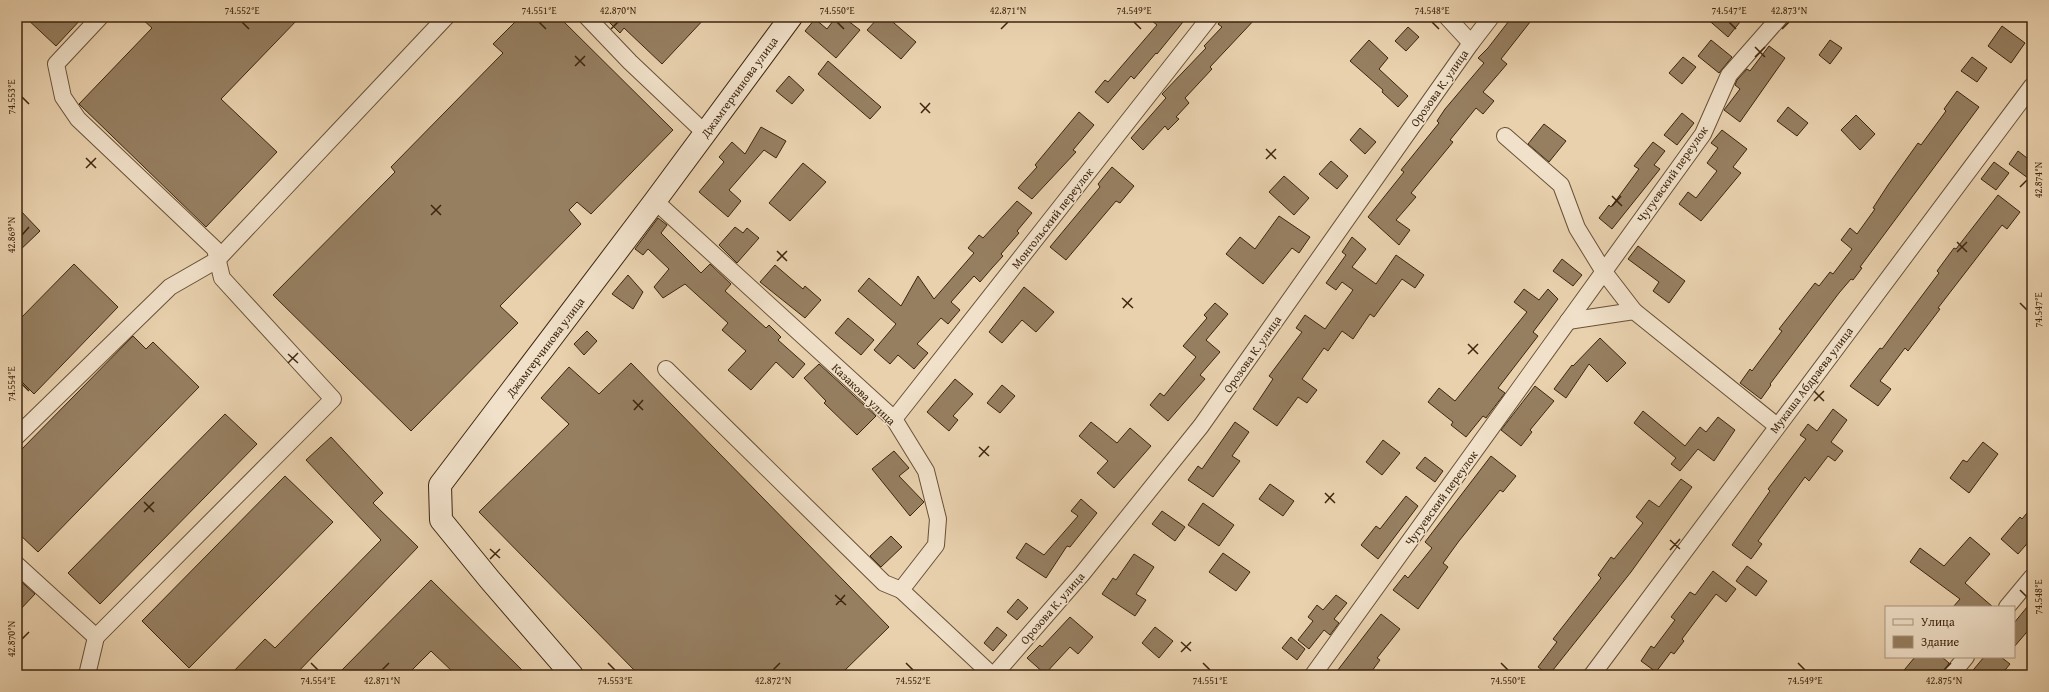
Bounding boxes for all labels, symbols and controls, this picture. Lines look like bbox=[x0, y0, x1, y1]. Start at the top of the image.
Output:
text: 74.552°E bbox=[224, 3, 260, 18]
text: 74.551°E bbox=[521, 3, 557, 18]
text: 42.870°N bbox=[600, 3, 637, 18]
text: 74.550°E bbox=[819, 3, 855, 18]
text: 42.871°N bbox=[990, 3, 1027, 18]
text: 74.549°E bbox=[1116, 3, 1152, 18]
text: 74.548°E bbox=[1414, 3, 1450, 18]
text: 74.547°E bbox=[1711, 3, 1747, 18]
text: 42.873°N bbox=[1771, 3, 1808, 18]
street label: Джамгерчинова улица bbox=[696, 33, 782, 142]
street label: Орозова К. улица bbox=[1406, 46, 1472, 130]
text: 74.553°E bbox=[4, 79, 19, 115]
street label: Чугуевский переулок bbox=[1632, 122, 1712, 226]
text: 42.874°N bbox=[2031, 161, 2046, 198]
street label: Монгольский переулок bbox=[1007, 163, 1097, 272]
text: 42.869°N bbox=[4, 216, 19, 253]
text: 74.547°E bbox=[2031, 292, 2046, 328]
street label: Джамгерчинова улица bbox=[501, 293, 588, 401]
street label: Орозова К. улица bbox=[1219, 312, 1285, 396]
street label: Мукаша Абдраева улица bbox=[1765, 323, 1857, 437]
street label: Казакова улица bbox=[828, 359, 900, 429]
text: 74.554°E bbox=[4, 366, 19, 402]
street label: Чугуевский переулок bbox=[1401, 446, 1482, 549]
street label: Орозова К. улица bbox=[1016, 568, 1088, 648]
text: 74.548°E bbox=[2031, 579, 2046, 615]
legend bbox=[1885, 606, 2015, 658]
text: Улица bbox=[1921, 613, 1955, 630]
text: 42.870°N bbox=[4, 620, 19, 657]
text: Здание bbox=[1921, 633, 1960, 650]
text: 74.554°E bbox=[300, 673, 336, 688]
text: 42.871°N bbox=[364, 673, 401, 688]
text: 74.553°E bbox=[597, 673, 633, 688]
text: 42.872°N bbox=[755, 673, 792, 688]
text: 74.552°E bbox=[895, 673, 931, 688]
text: 74.551°E bbox=[1192, 673, 1228, 688]
text: 74.550°E bbox=[1490, 673, 1526, 688]
text: 74.549°E bbox=[1787, 673, 1823, 688]
text: 42.875°N bbox=[1926, 673, 1963, 688]

